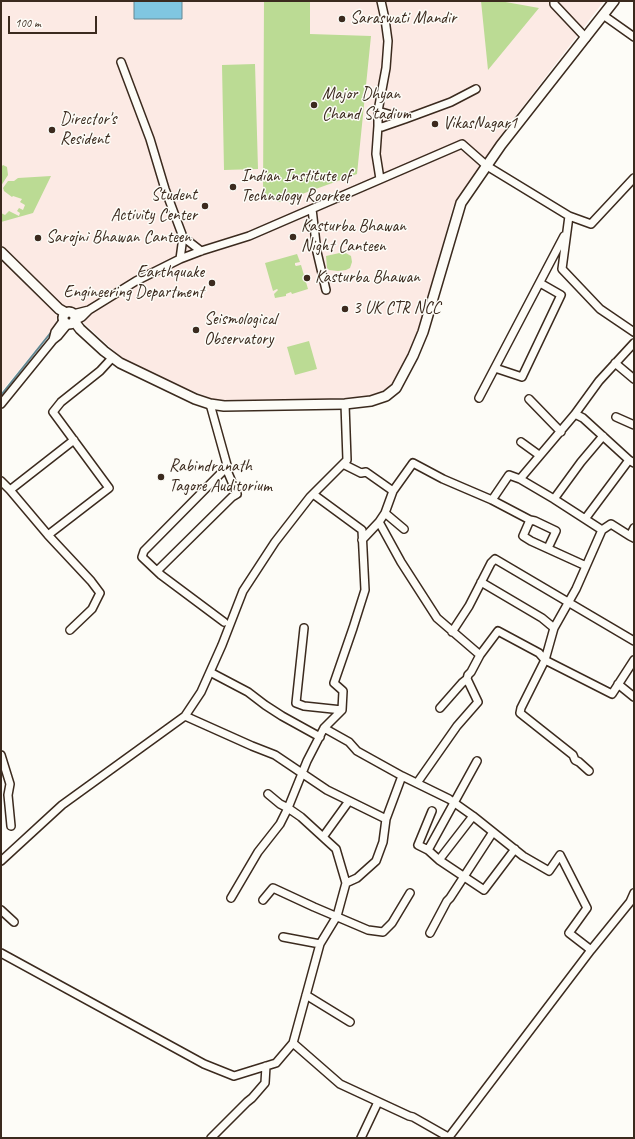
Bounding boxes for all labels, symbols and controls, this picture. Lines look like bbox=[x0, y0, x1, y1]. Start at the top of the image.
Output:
scale bar bbox=[10, 8, 99, 34]
place label: Saraswati Mandir bbox=[350, 9, 456, 29]
marker: Saraswati Mandir bbox=[337, 14, 347, 24]
text: 100 m bbox=[15, 15, 41, 31]
place label: Major Dhyan Chand Stadium bbox=[322, 85, 411, 125]
marker: Major Dhyan Chand Stadium bbox=[309, 100, 319, 110]
place label: Director's Resident bbox=[60, 110, 116, 150]
place label: VikasNagar1 bbox=[443, 114, 517, 134]
marker: VikasNagar1 bbox=[430, 119, 440, 129]
marker: Director's Resident bbox=[47, 125, 57, 135]
place label: Indian Institute of Technology Roorkee bbox=[241, 167, 351, 207]
marker: Indian Institute of Technology Roorkee bbox=[228, 182, 238, 192]
place label: Student Activity Center bbox=[111, 186, 197, 226]
marker: Student Activity Center bbox=[200, 201, 210, 211]
place label: Kasturba Bhawan Night Canteen bbox=[301, 217, 406, 257]
place label: Sarojni Bhawan Canteen bbox=[46, 228, 191, 248]
marker: Kasturba Bhawan Night Canteen bbox=[288, 232, 298, 242]
marker: Sarojni Bhawan Canteen bbox=[33, 233, 43, 243]
place label: Earthquake Engineering Department bbox=[63, 263, 204, 303]
place label: Kasturba Bhawan bbox=[315, 268, 420, 288]
marker: Kasturba Bhawan bbox=[302, 273, 312, 283]
marker: Earthquake Engineering Department bbox=[207, 278, 217, 288]
place label: 3 UK CTR NCC bbox=[353, 299, 440, 319]
marker: 3 UK CTR NCC bbox=[340, 304, 350, 314]
place label: Seismological Observatory bbox=[204, 310, 277, 350]
marker: Seismological Observatory bbox=[191, 325, 201, 335]
place label: Rabindranath Tagore Auditorium bbox=[169, 457, 272, 497]
marker: Rabindranath Tagore Auditorium bbox=[156, 472, 166, 482]

